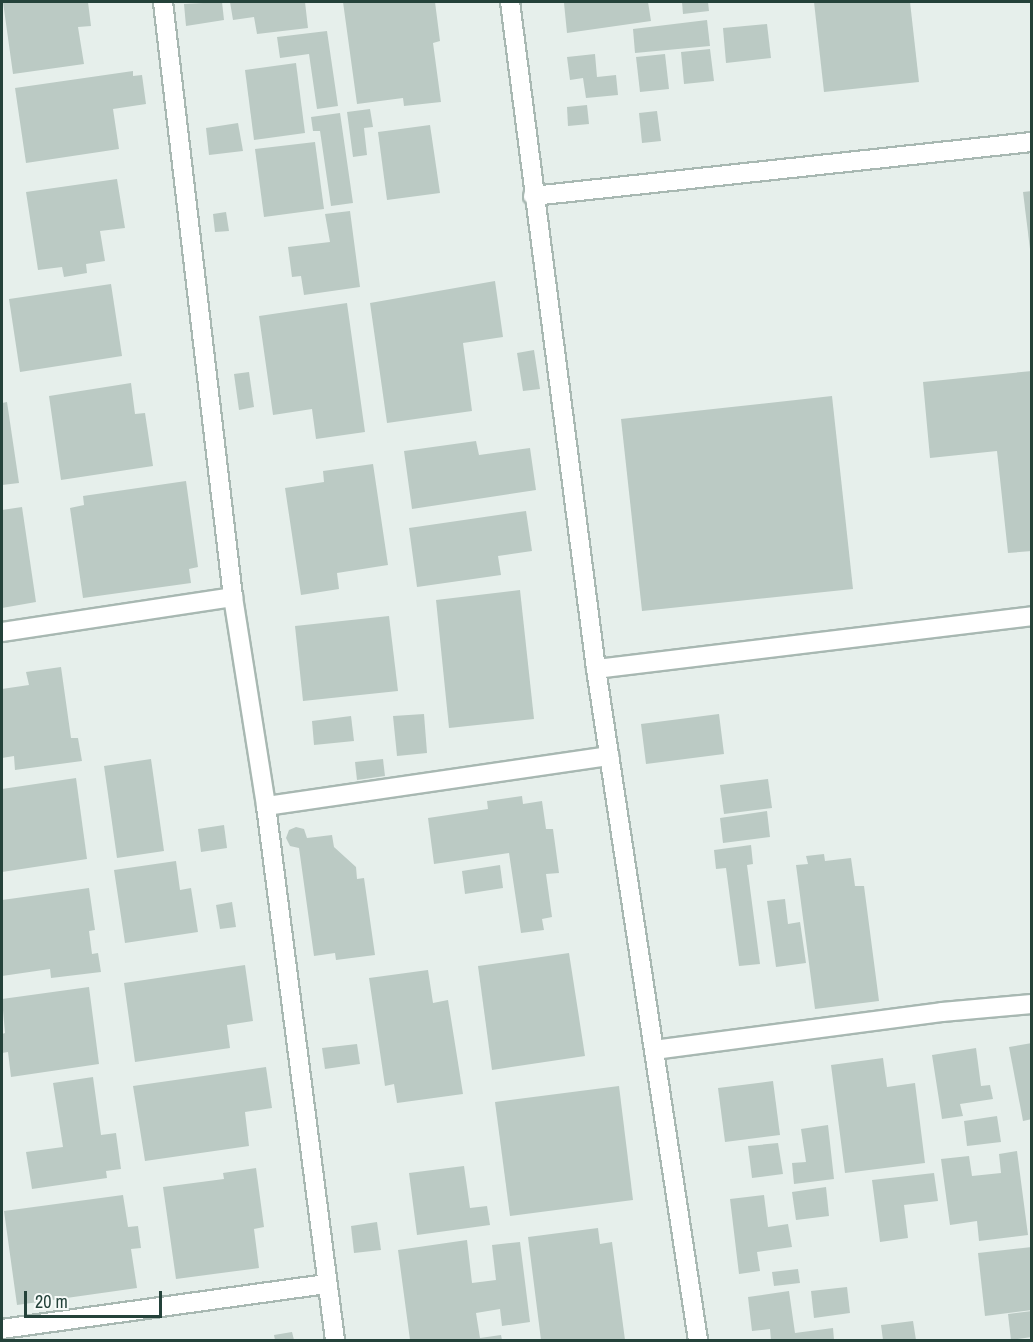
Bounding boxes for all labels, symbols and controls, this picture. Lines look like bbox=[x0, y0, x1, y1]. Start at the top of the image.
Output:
scale bar bbox=[27, 1279, 165, 1317]
text: 20 m bbox=[35, 1289, 68, 1314]

